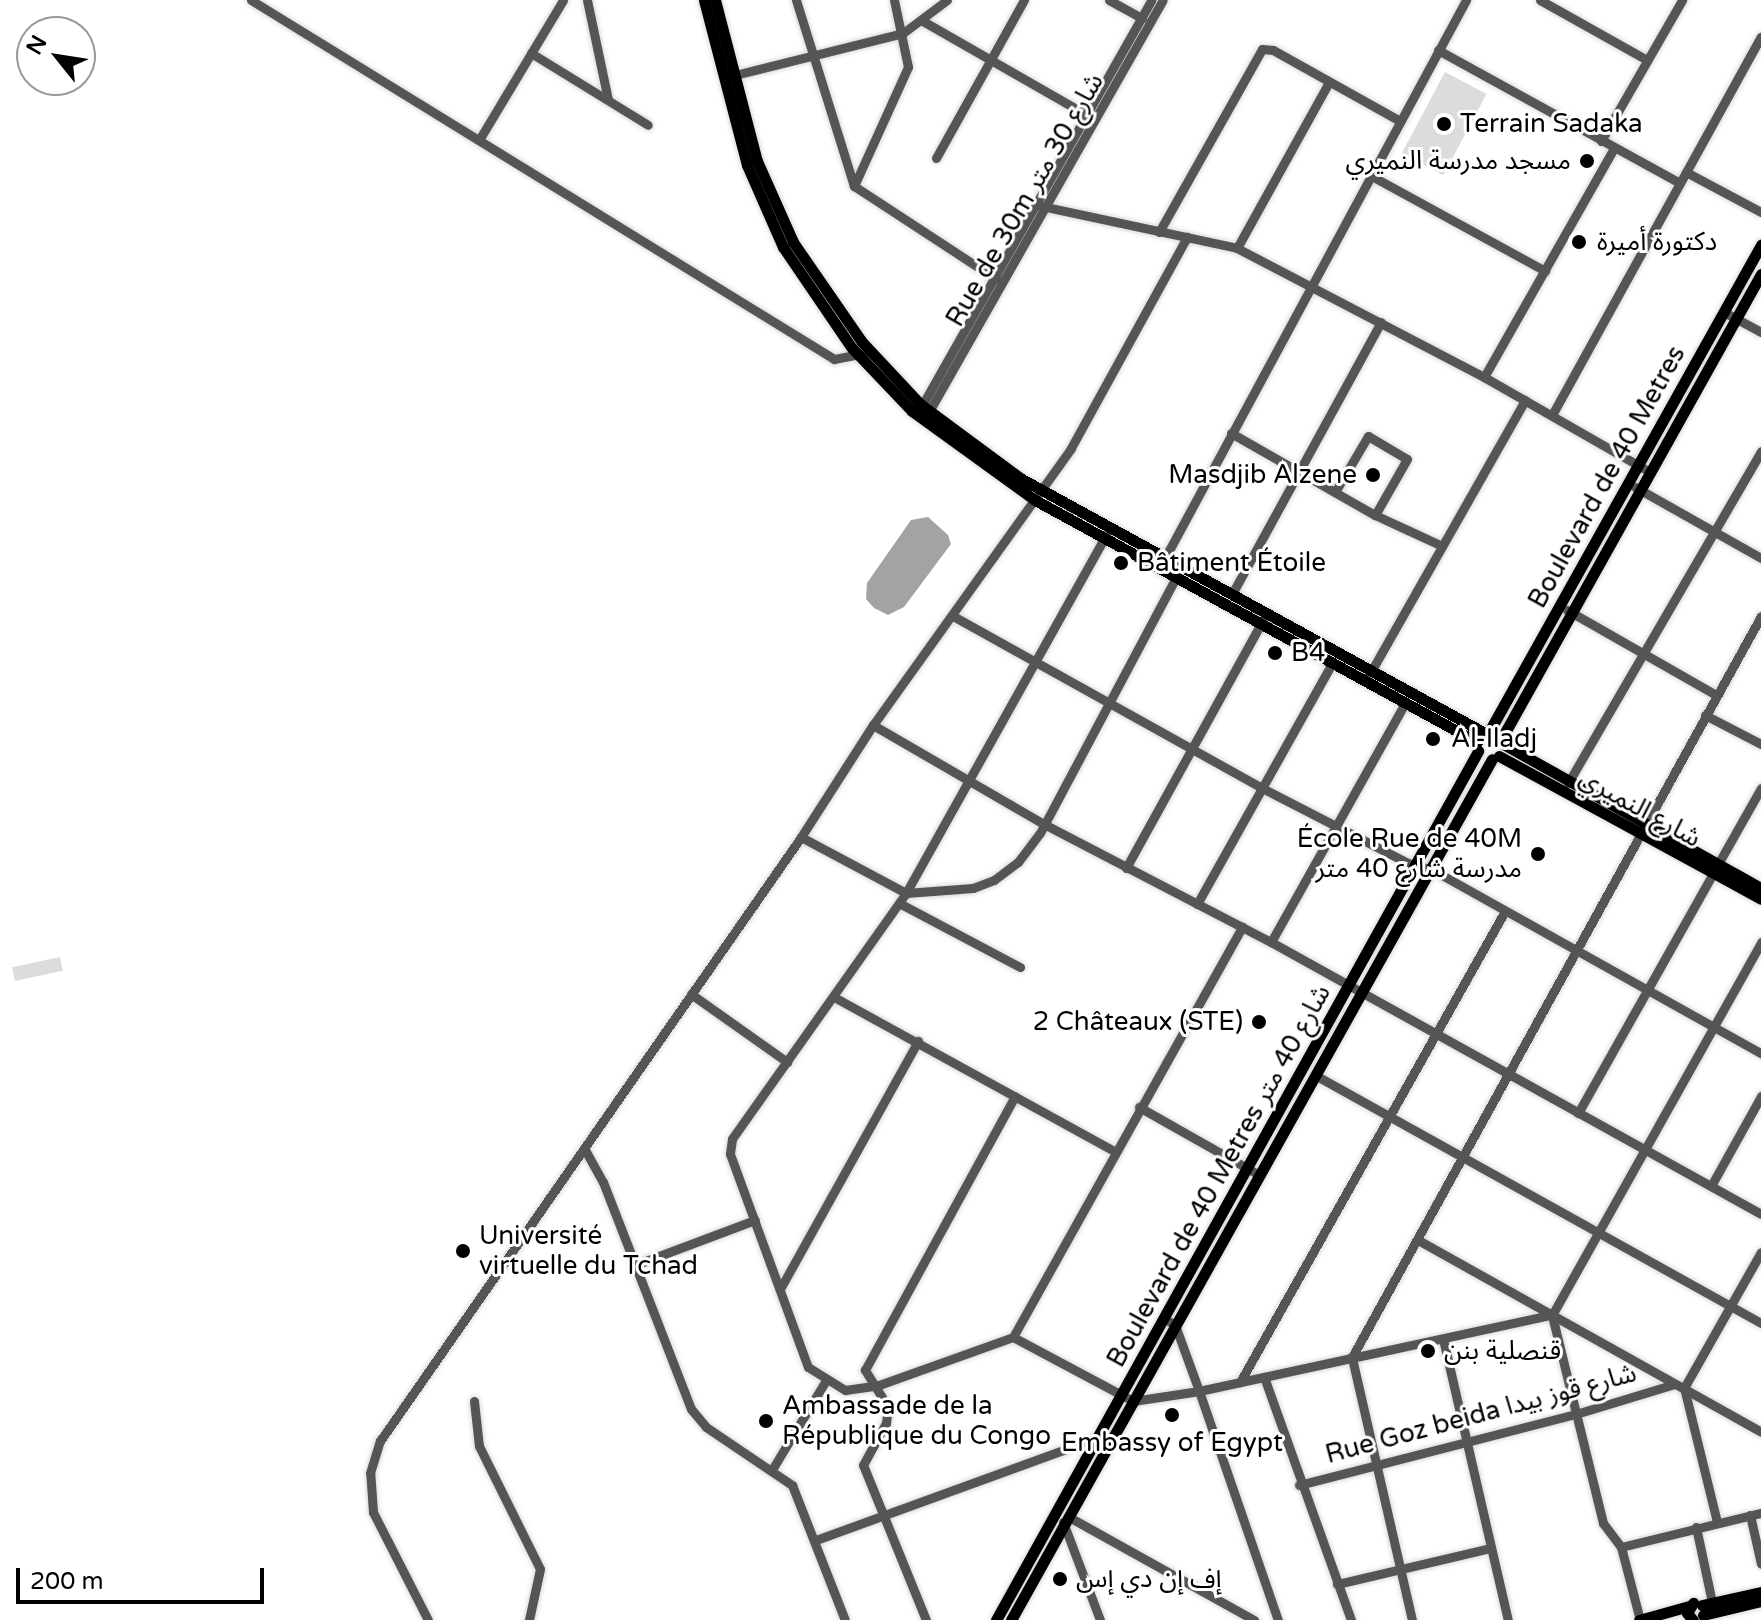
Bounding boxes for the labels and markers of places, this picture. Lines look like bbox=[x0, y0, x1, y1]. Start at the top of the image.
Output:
place label: Terrain Sadaka bbox=[1460, 108, 1643, 140]
marker: Terrain Sadaka bbox=[1435, 115, 1453, 133]
place label: مسجد مدرسة النميري bbox=[1345, 145, 1571, 177]
marker: مسجد مدرسة النميري bbox=[1578, 152, 1596, 170]
place label: دكتورة أميرة bbox=[1597, 226, 1717, 258]
marker: دكتورة أميرة bbox=[1568, 231, 1590, 253]
place label: Masdjib Alzene bbox=[1168, 459, 1357, 491]
marker: Masdjib Alzene bbox=[1364, 466, 1382, 484]
place label: Bâtiment Étoile bbox=[1137, 547, 1326, 579]
marker: Bâtiment Étoile bbox=[1112, 554, 1130, 572]
place label: B4 bbox=[1291, 637, 1325, 669]
marker: B4 bbox=[1266, 644, 1284, 662]
place label: Al-Iladj bbox=[1451, 723, 1537, 755]
marker: Al-Iladj bbox=[1422, 728, 1444, 750]
place label: École Rue de 40M مدرسة شارع 40 متر bbox=[1297, 823, 1522, 884]
marker: École Rue de 40M مدرسة شارع 40 متر bbox=[1529, 845, 1547, 863]
place label: 2 Châteaux (STE) bbox=[1033, 1006, 1243, 1038]
marker: 2 Châteaux (STE) bbox=[1250, 1013, 1268, 1031]
place label: Université virtuelle du Tchad bbox=[479, 1220, 698, 1282]
marker: Université virtuelle du Tchad bbox=[454, 1242, 472, 1260]
place label: قنصلية بنن bbox=[1444, 1335, 1561, 1367]
marker: قنصلية بنن bbox=[1419, 1342, 1437, 1360]
place label: Ambassade de la République du Congo bbox=[782, 1390, 1051, 1452]
marker: Embassy of Egypt bbox=[1163, 1406, 1181, 1424]
marker: Ambassade de la République du Congo bbox=[757, 1412, 775, 1430]
place label: Embassy of Egypt bbox=[1061, 1427, 1283, 1459]
place label: إف إن دي إس bbox=[1076, 1563, 1222, 1595]
marker: إف إن دي إس bbox=[1051, 1570, 1069, 1588]

